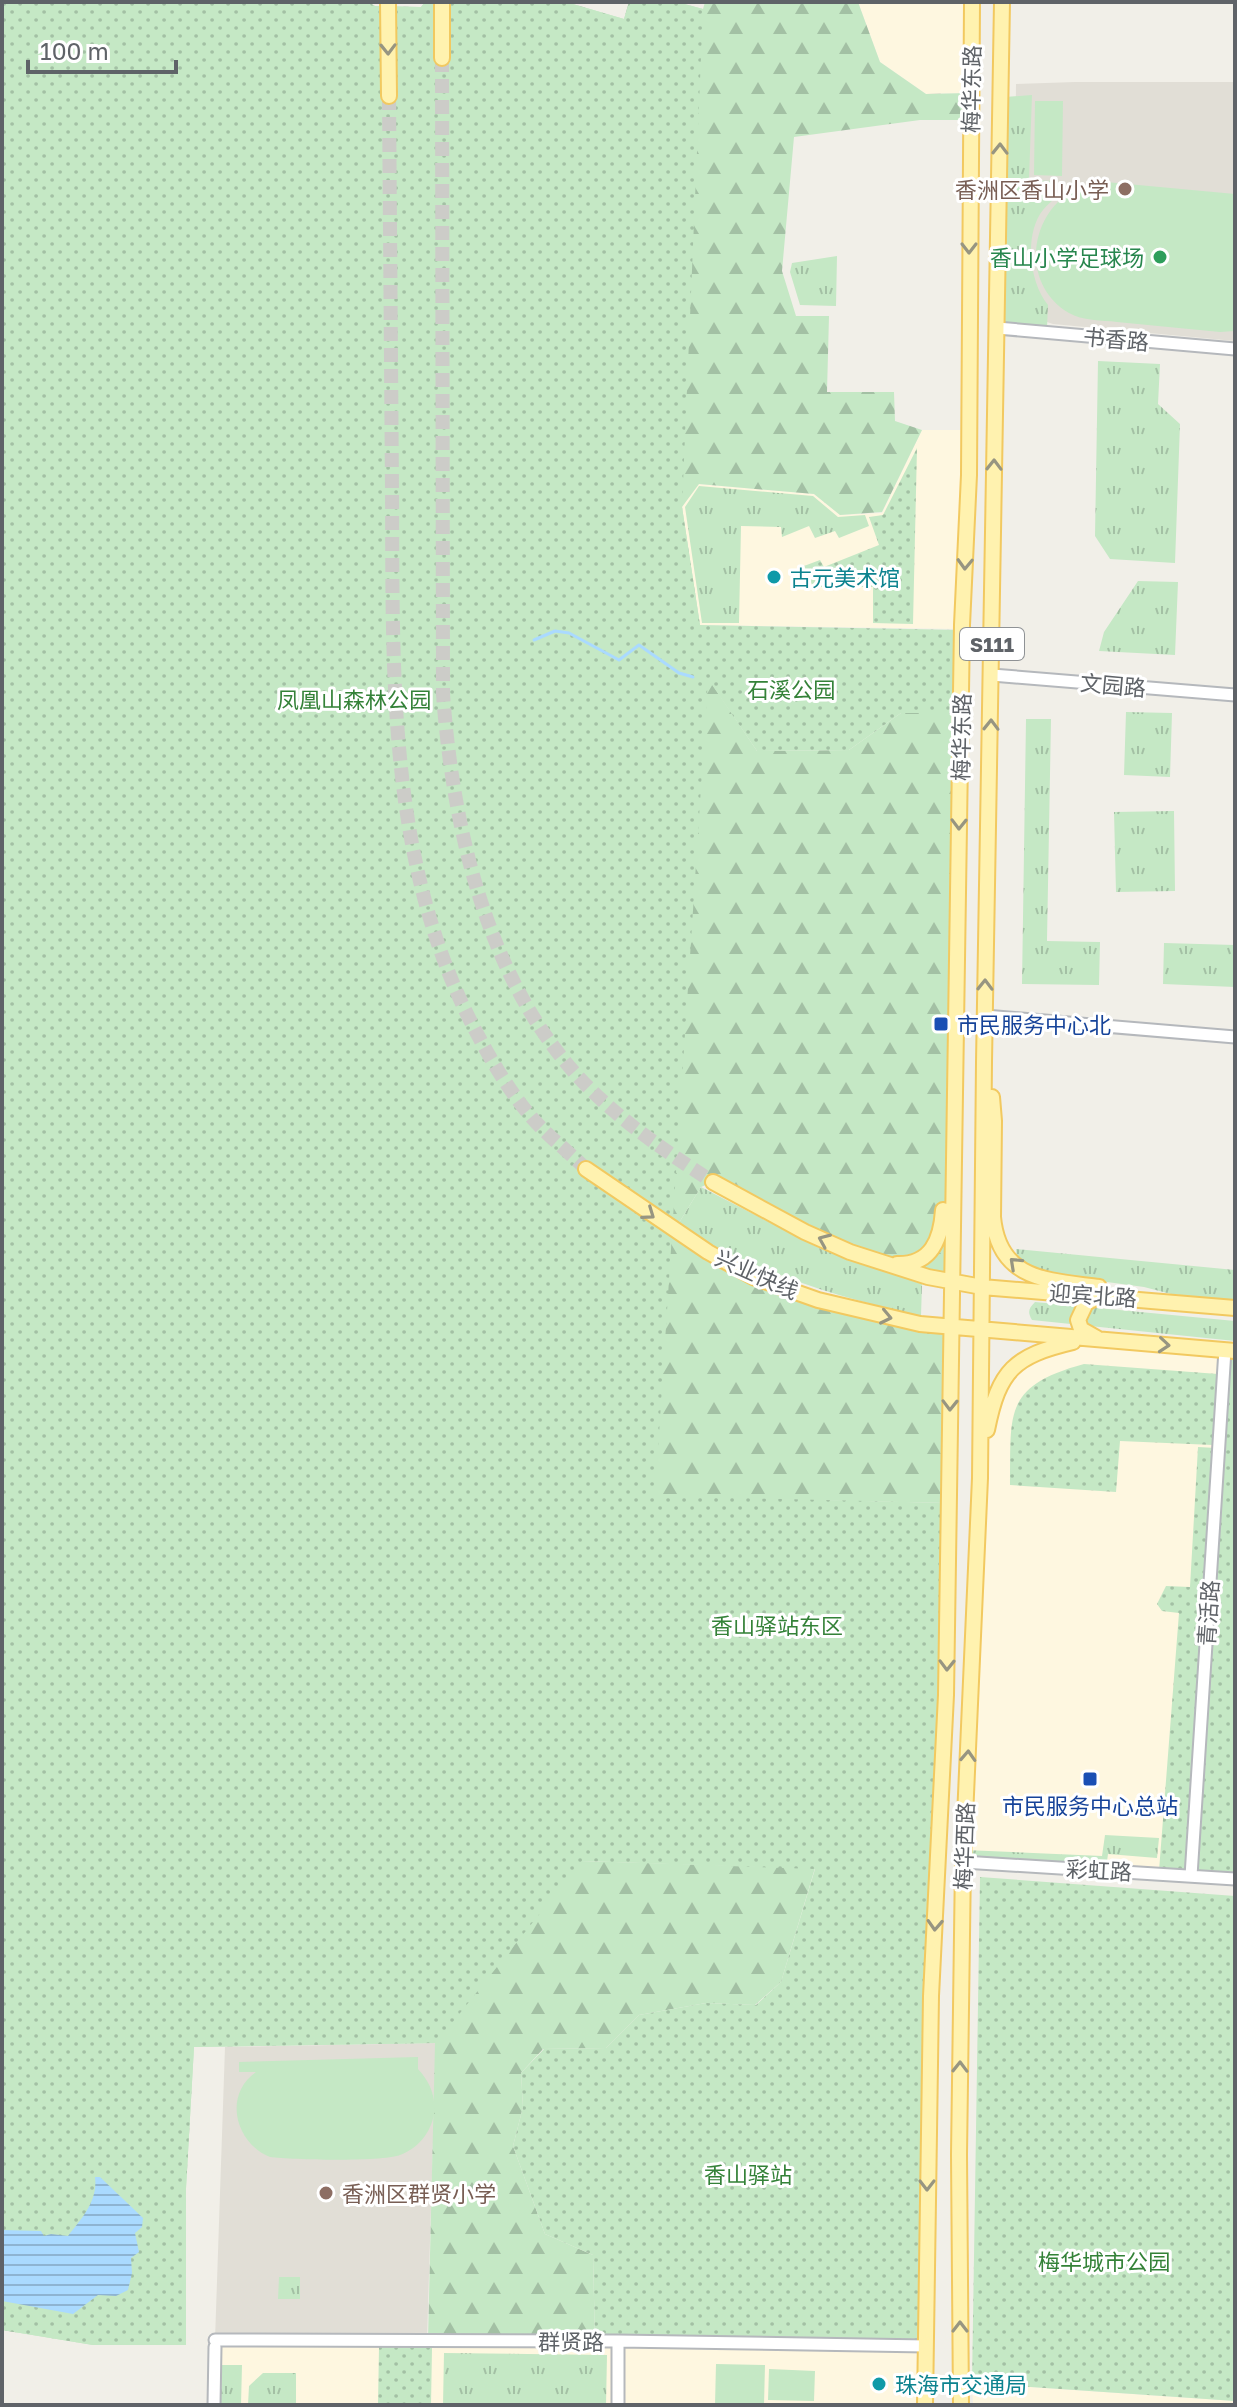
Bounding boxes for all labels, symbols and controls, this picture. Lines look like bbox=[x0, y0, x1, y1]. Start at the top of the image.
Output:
scale bar bbox=[28, 24, 176, 74]
text: 100 m bbox=[40, 36, 109, 65]
one-way arrow bbox=[379, 43, 397, 56]
street label: 梅华东路 bbox=[957, 45, 985, 133]
one-way arrow bbox=[991, 142, 1009, 155]
place label: 香洲区香山小学 bbox=[955, 176, 1109, 203]
marker: 香洲区香山小学 bbox=[1116, 180, 1134, 198]
one-way arrow bbox=[960, 242, 978, 255]
place label: 香山小学足球场 bbox=[990, 244, 1144, 271]
marker: 香山小学足球场 bbox=[1151, 248, 1169, 266]
street label: 书香路 bbox=[1082, 323, 1150, 355]
one-way arrow bbox=[985, 458, 1002, 471]
one-way arrow bbox=[957, 558, 974, 571]
place label: 古元美术馆 bbox=[790, 564, 900, 591]
marker: 古元美术馆 bbox=[765, 568, 783, 586]
road number: S111 bbox=[960, 628, 1024, 660]
street label: 文园路 bbox=[1079, 669, 1147, 701]
park label: 石溪公园 bbox=[747, 676, 835, 703]
park label: 凤凰山森林公园 bbox=[277, 686, 431, 713]
street label: 梅华东路 bbox=[947, 693, 975, 781]
one-way arrow bbox=[982, 718, 999, 731]
one-way arrow bbox=[950, 818, 968, 831]
one-way arrow bbox=[977, 978, 994, 991]
place label: 市民服务中心北 bbox=[957, 1011, 1111, 1038]
marker: 市民服务中心北 bbox=[932, 1015, 950, 1033]
one-way arrow bbox=[641, 1204, 655, 1219]
one-way arrow bbox=[818, 1234, 832, 1250]
street label: 兴业快线 bbox=[711, 1244, 803, 1304]
one-way arrow bbox=[1010, 1258, 1024, 1273]
street label: 迎宾北路 bbox=[1048, 1278, 1138, 1312]
one-way arrow bbox=[879, 1307, 892, 1324]
one-way arrow bbox=[1158, 1336, 1171, 1353]
one-way arrow bbox=[941, 1399, 959, 1412]
street label: 青活路 bbox=[1192, 1579, 1224, 1647]
park label: 香山驿站东区 bbox=[711, 1612, 843, 1639]
one-way arrow bbox=[938, 1659, 955, 1672]
one-way arrow bbox=[959, 1750, 976, 1762]
marker: 市民服务中心总站 bbox=[1081, 1770, 1099, 1788]
place label: 市民服务中心总站 bbox=[1002, 1792, 1178, 1819]
street label: 梅华西路 bbox=[949, 1802, 979, 1890]
street label: 彩虹路 bbox=[1065, 1855, 1133, 1885]
one-way arrow bbox=[927, 1919, 944, 1932]
one-way arrow bbox=[952, 2060, 969, 2073]
park label: 香山驿站 bbox=[704, 2161, 792, 2188]
one-way arrow bbox=[918, 2179, 936, 2192]
place label: 香洲区群贤小学 bbox=[342, 2180, 496, 2207]
marker: 香洲区群贤小学 bbox=[317, 2184, 335, 2202]
park label: 梅华城市公园 bbox=[1038, 2248, 1170, 2275]
one-way arrow bbox=[952, 2320, 969, 2333]
street label: 群贤路 bbox=[538, 2328, 604, 2355]
place label: 珠海市交通局 bbox=[895, 2371, 1027, 2398]
marker: 珠海市交通局 bbox=[870, 2375, 888, 2393]

